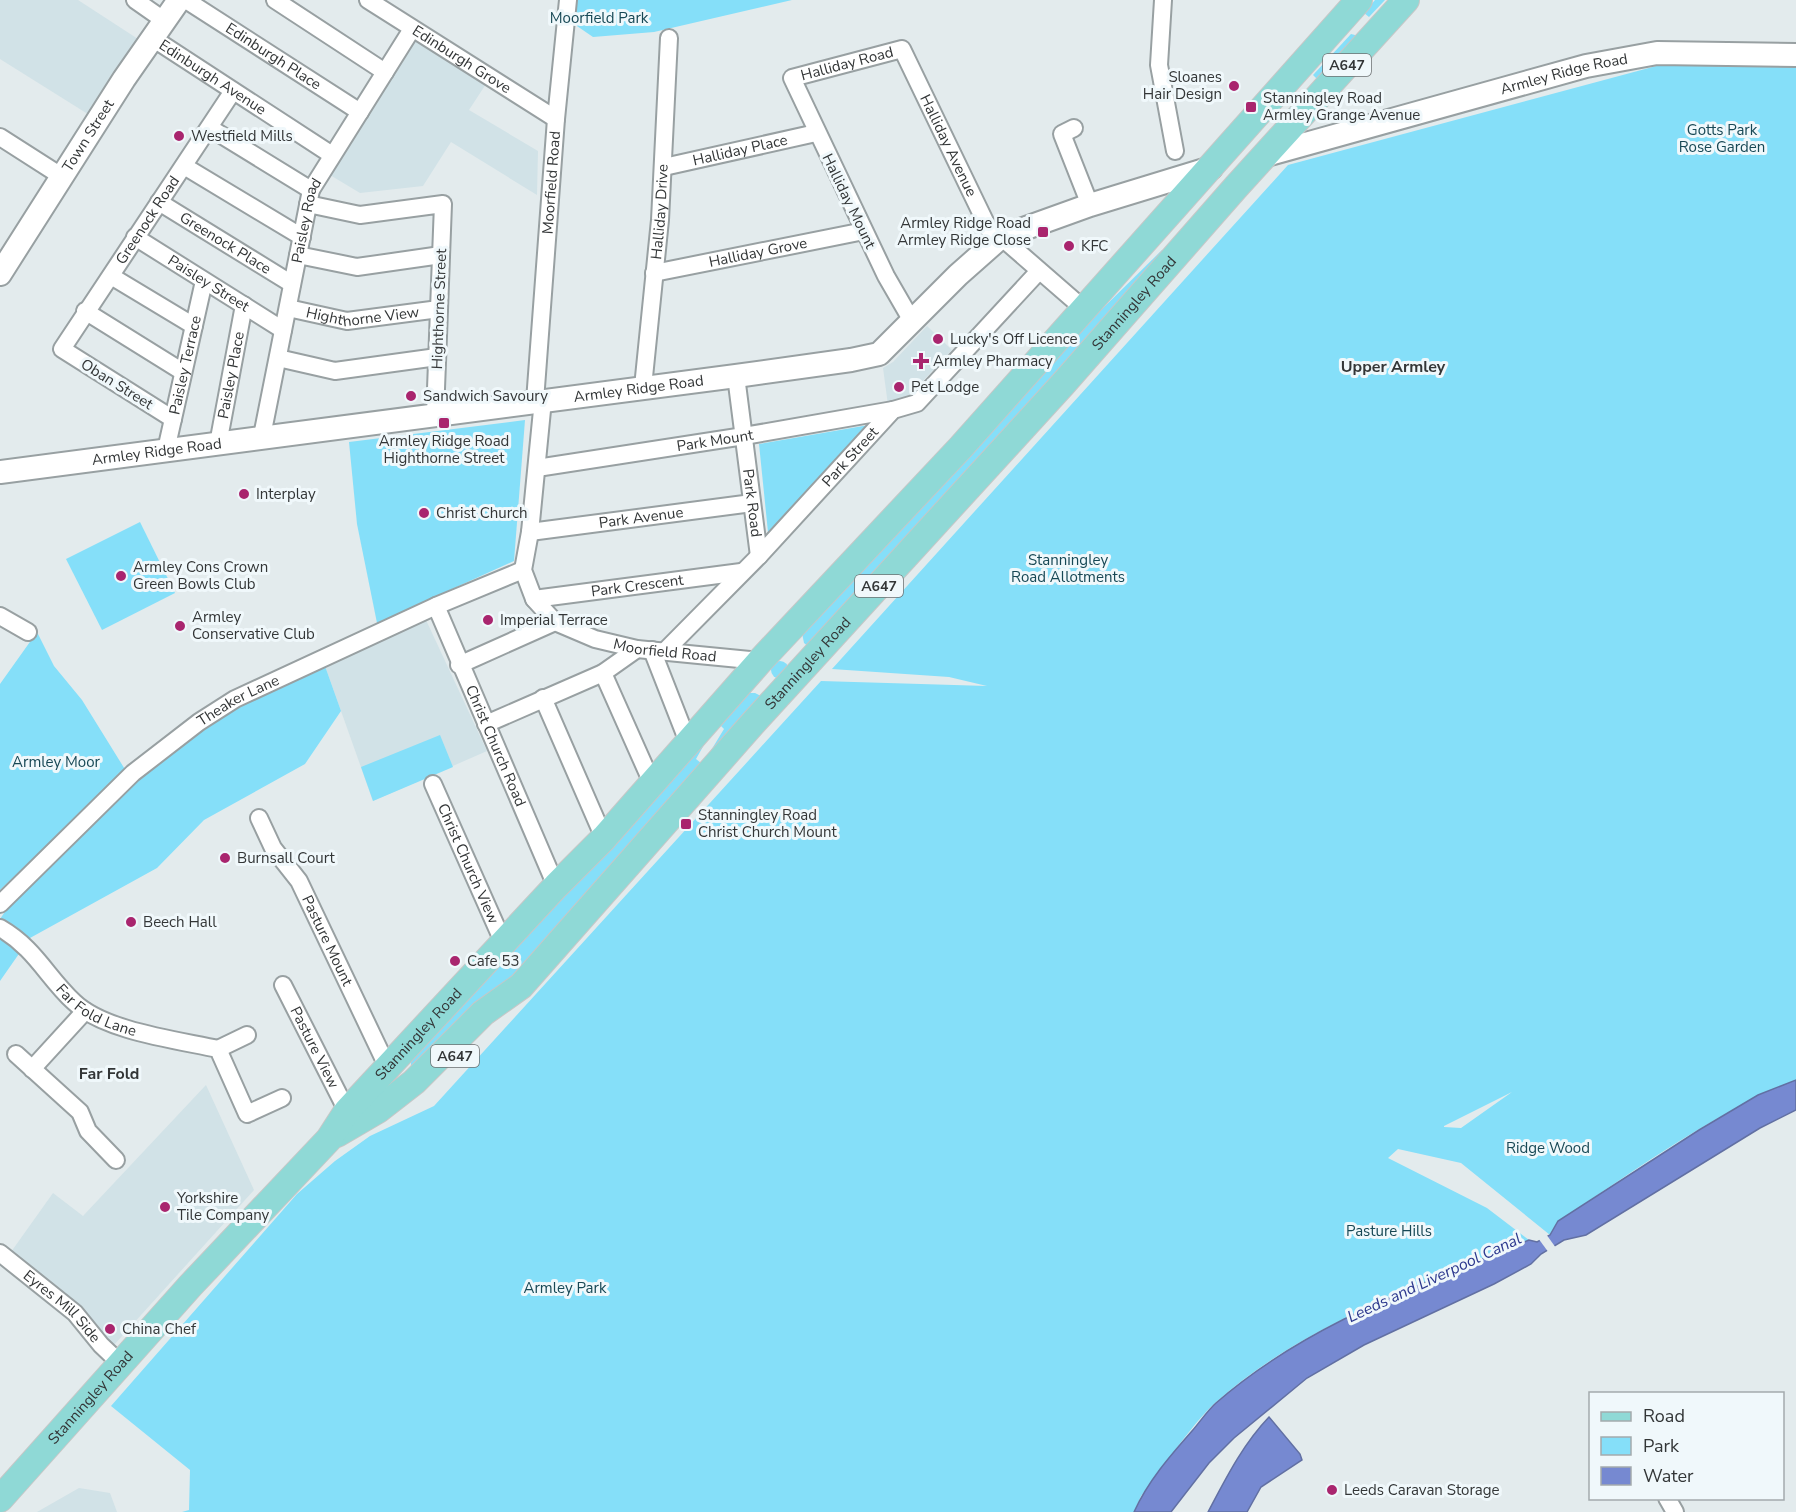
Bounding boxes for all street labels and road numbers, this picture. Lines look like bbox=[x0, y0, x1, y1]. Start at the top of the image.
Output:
street label: Edinburgh Place bbox=[222, 18, 325, 94]
street label: Edinburgh Grove bbox=[409, 21, 515, 98]
street label: Edinburgh Avenue bbox=[155, 35, 270, 120]
street label: Halliday Road bbox=[799, 42, 895, 85]
street label: Armley Ridge Road bbox=[1498, 49, 1629, 99]
road number: A647 bbox=[1323, 54, 1371, 76]
street label: Halliday Avenue bbox=[915, 91, 982, 200]
street label: Town Street bbox=[58, 95, 119, 176]
street label: Moorfield Road bbox=[537, 130, 565, 235]
street label: Halliday Place bbox=[691, 130, 789, 170]
street label: Halliday Mount bbox=[817, 150, 881, 252]
street label: Halliday Drive bbox=[646, 164, 673, 260]
street label: Greenock Road bbox=[111, 172, 184, 268]
street label: Paisley Road bbox=[287, 174, 326, 265]
street label: Greenock Place bbox=[176, 207, 275, 279]
street label: Halliday Grove bbox=[707, 233, 809, 272]
street label: Highthorne Street bbox=[427, 247, 451, 370]
street label: Paisley Street bbox=[164, 250, 254, 317]
street label: Stanningley Road bbox=[1087, 252, 1181, 354]
street label: Highthorne View bbox=[304, 302, 421, 331]
street label: Paisley Terrace bbox=[164, 314, 206, 417]
street label: Paisley Place bbox=[213, 330, 249, 420]
street label: Oban Street bbox=[77, 354, 157, 414]
street label: Armley Ridge Road bbox=[572, 370, 705, 407]
street label: Park Street bbox=[817, 422, 883, 491]
street label: Park Mount bbox=[675, 424, 755, 456]
street label: Armley Ridge Road bbox=[91, 433, 223, 470]
street label: Park Road bbox=[738, 468, 767, 538]
street label: Park Avenue bbox=[598, 502, 684, 533]
street label: Park Crescent bbox=[590, 570, 685, 601]
road number: A647 bbox=[855, 575, 903, 597]
street label: Stanningley Road bbox=[760, 613, 855, 714]
street label: Moorfield Road bbox=[611, 634, 717, 667]
street label: Theaker Lane bbox=[193, 670, 282, 731]
street label: Christ Church Road bbox=[461, 682, 531, 810]
street label: Christ Church View bbox=[433, 800, 504, 927]
street label: Pasture Mount bbox=[297, 892, 358, 990]
street label: Far Fold Lane bbox=[51, 980, 139, 1041]
street label: Stanningley Road bbox=[371, 984, 466, 1085]
street label: Pasture View bbox=[286, 1003, 344, 1092]
road number: A647 bbox=[431, 1045, 479, 1067]
street label: Eyres Mill Side bbox=[19, 1265, 105, 1347]
street label: Stanningley Road bbox=[43, 1346, 138, 1449]

